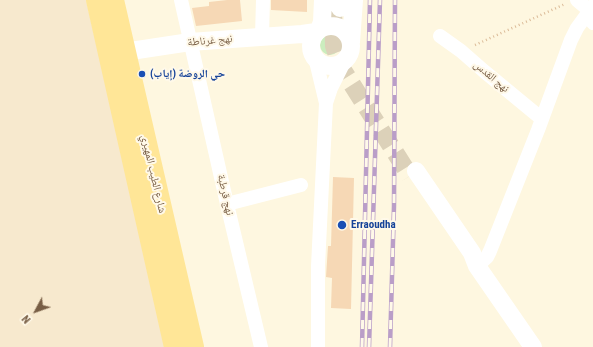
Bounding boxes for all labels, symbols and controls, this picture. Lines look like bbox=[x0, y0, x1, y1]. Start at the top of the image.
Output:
street label: نهج غرناطة bbox=[187, 32, 233, 50]
street label: نهج القدس bbox=[470, 58, 512, 96]
place label: حي الروضة (إياب) bbox=[150, 67, 225, 81]
marker: حي الروضة (إياب) bbox=[137, 69, 147, 79]
street label: شارع الطيب المهيري bbox=[138, 134, 168, 214]
street label: نهج قرطبة bbox=[214, 173, 236, 217]
place label: Erraoudha bbox=[351, 218, 396, 232]
marker: Erraoudha bbox=[336, 219, 348, 231]
north arrow bbox=[16, 291, 56, 331]
text: N bbox=[19, 312, 34, 326]

